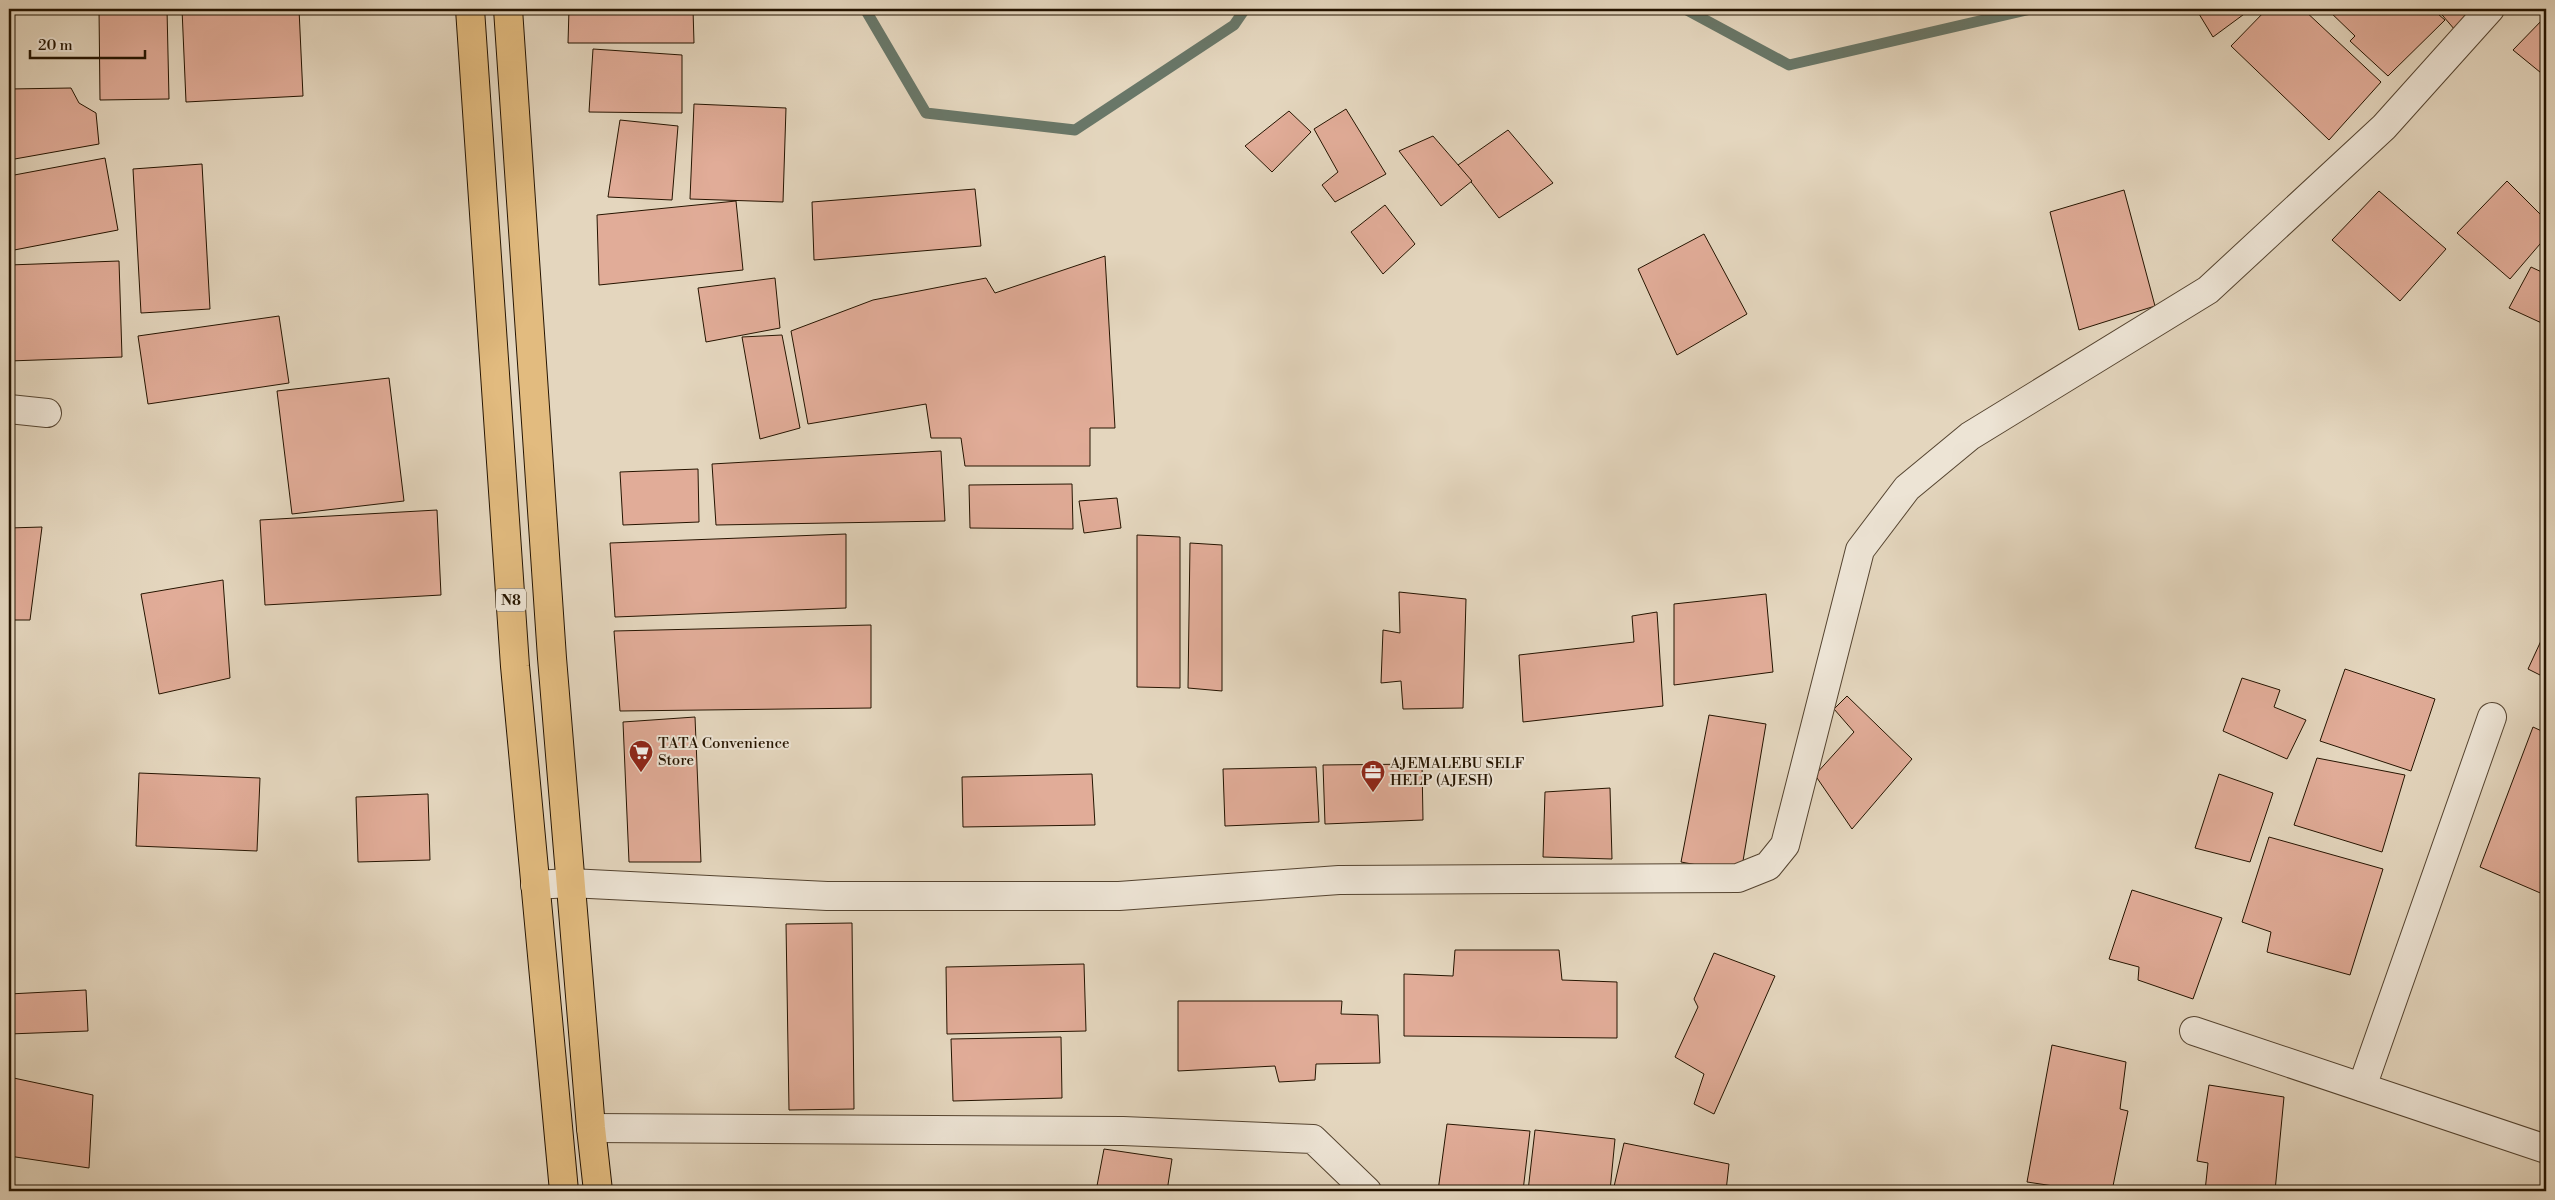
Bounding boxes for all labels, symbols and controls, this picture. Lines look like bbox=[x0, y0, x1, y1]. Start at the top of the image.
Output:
scale bar bbox=[30, 28, 145, 60]
text: 20 m bbox=[38, 36, 73, 55]
road number: N8 bbox=[496, 588, 526, 612]
place label: TATA Convenience Store bbox=[658, 734, 790, 770]
supermarket icon: TATA Convenience Store bbox=[628, 739, 654, 773]
place label: AJEMALEBU SELF HELP (AJESH) bbox=[1389, 754, 1525, 790]
office icon: AJEMALEBU SELF HELP (AJESH) bbox=[1360, 759, 1386, 793]

